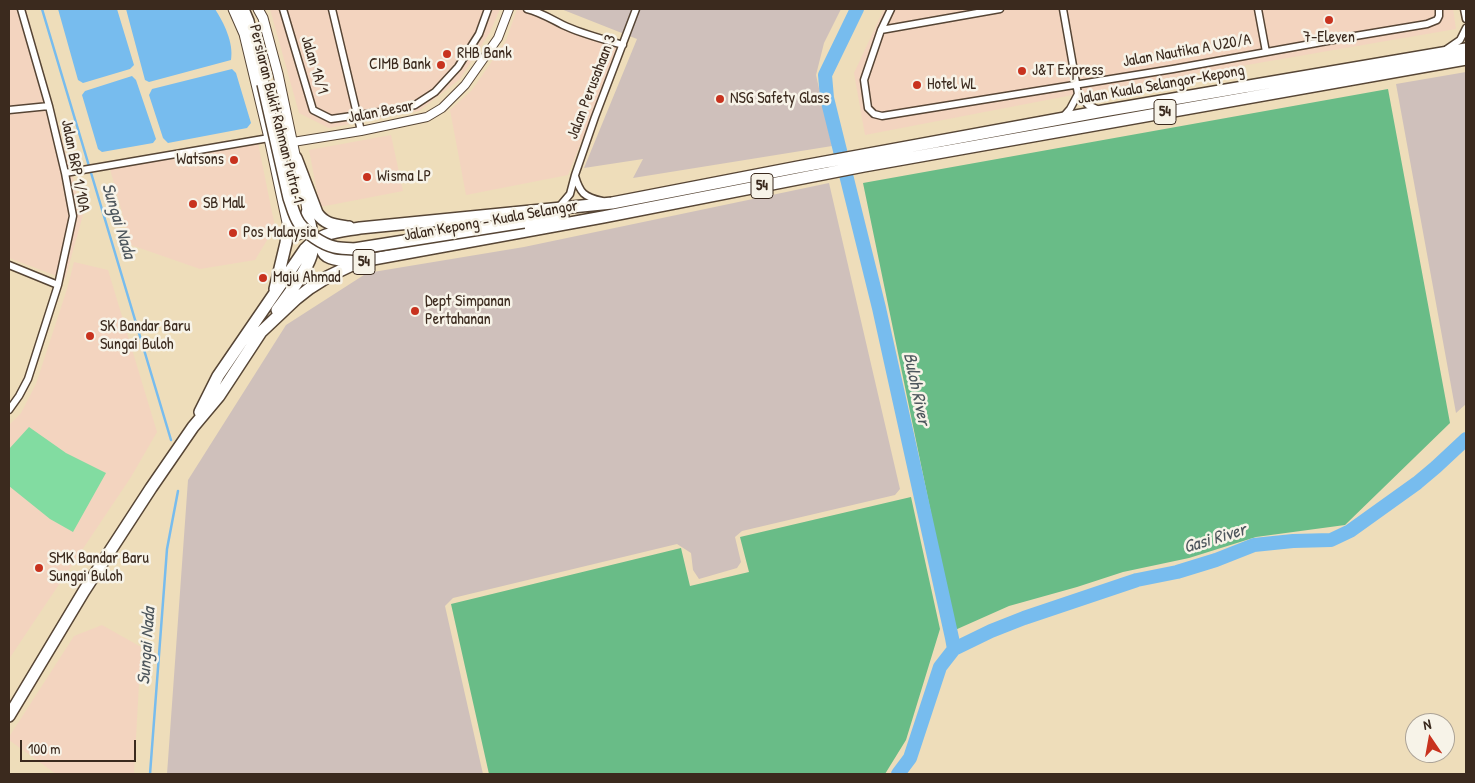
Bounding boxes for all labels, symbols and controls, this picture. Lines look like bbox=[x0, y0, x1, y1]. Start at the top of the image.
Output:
marker: 7-Eleven bbox=[1323, 14, 1335, 26]
street label: Persiaran Bukit Rahman Putra 1 bbox=[245, 23, 307, 205]
place label: 7-Eleven bbox=[1303, 28, 1355, 48]
street label: Jalan Nautika A U20/A bbox=[1121, 30, 1253, 72]
street label: Jalan Perusahaan 3 bbox=[563, 32, 621, 142]
street label: Jalan 1A/1 bbox=[296, 34, 332, 96]
place label: RHB Bank bbox=[457, 44, 512, 64]
marker: RHB Bank bbox=[441, 48, 453, 60]
place label: CIMB Bank bbox=[369, 55, 431, 75]
marker: CIMB Bank bbox=[435, 59, 447, 71]
place label: J&T Express bbox=[1032, 61, 1104, 81]
street label: Jalan Kuala Selangor-Kepong bbox=[1076, 61, 1246, 109]
marker: J&T Express bbox=[1016, 65, 1028, 77]
place label: Hotel WL bbox=[927, 75, 977, 95]
marker: Hotel WL bbox=[911, 79, 923, 91]
place label: NSG Safety Glass bbox=[730, 89, 829, 109]
marker: NSG Safety Glass bbox=[714, 93, 726, 105]
street label: Jalan Besar bbox=[346, 96, 416, 128]
road number: 54 bbox=[1154, 100, 1176, 124]
street label: Jalan BRP 1/10A bbox=[57, 118, 93, 214]
place label: Watsons bbox=[176, 150, 224, 170]
marker: Watsons bbox=[228, 154, 240, 166]
place label: Wisma LP bbox=[377, 167, 431, 187]
marker: Wisma LP bbox=[361, 171, 373, 183]
road number: 54 bbox=[751, 174, 773, 198]
water label: Sungai Nada bbox=[96, 181, 140, 261]
place label: SB Mall bbox=[203, 194, 245, 214]
street label: Jalan Kepong - Kuala Selangor bbox=[403, 196, 579, 246]
marker: SB Mall bbox=[187, 198, 199, 210]
place label: Pos Malaysia bbox=[243, 223, 316, 243]
marker: Pos Malaysia bbox=[227, 227, 239, 239]
road number: 54 bbox=[353, 250, 375, 274]
place label: Maju Ahmad bbox=[273, 268, 341, 288]
marker: Maju Ahmad bbox=[257, 272, 269, 284]
place label: Dept Simpanan Pertahanan bbox=[425, 292, 511, 330]
marker: Dept Simpanan Pertahanan bbox=[409, 305, 421, 317]
place label: SK Bandar Baru Sungai Buloh bbox=[100, 317, 190, 355]
marker: SK Bandar Baru Sungai Buloh bbox=[84, 330, 96, 342]
water label: Buloh River bbox=[898, 351, 934, 427]
water label: Gasi River bbox=[1181, 519, 1249, 559]
place label: SMK Bandar Baru Sungai Buloh bbox=[49, 549, 149, 587]
marker: SMK Bandar Baru Sungai Buloh bbox=[33, 562, 45, 574]
water label: Sungai Nada bbox=[134, 607, 160, 685]
north arrow bbox=[1405, 713, 1455, 763]
text: N bbox=[1421, 714, 1433, 734]
scale bar bbox=[22, 730, 139, 762]
text: 100 m bbox=[28, 738, 61, 759]

